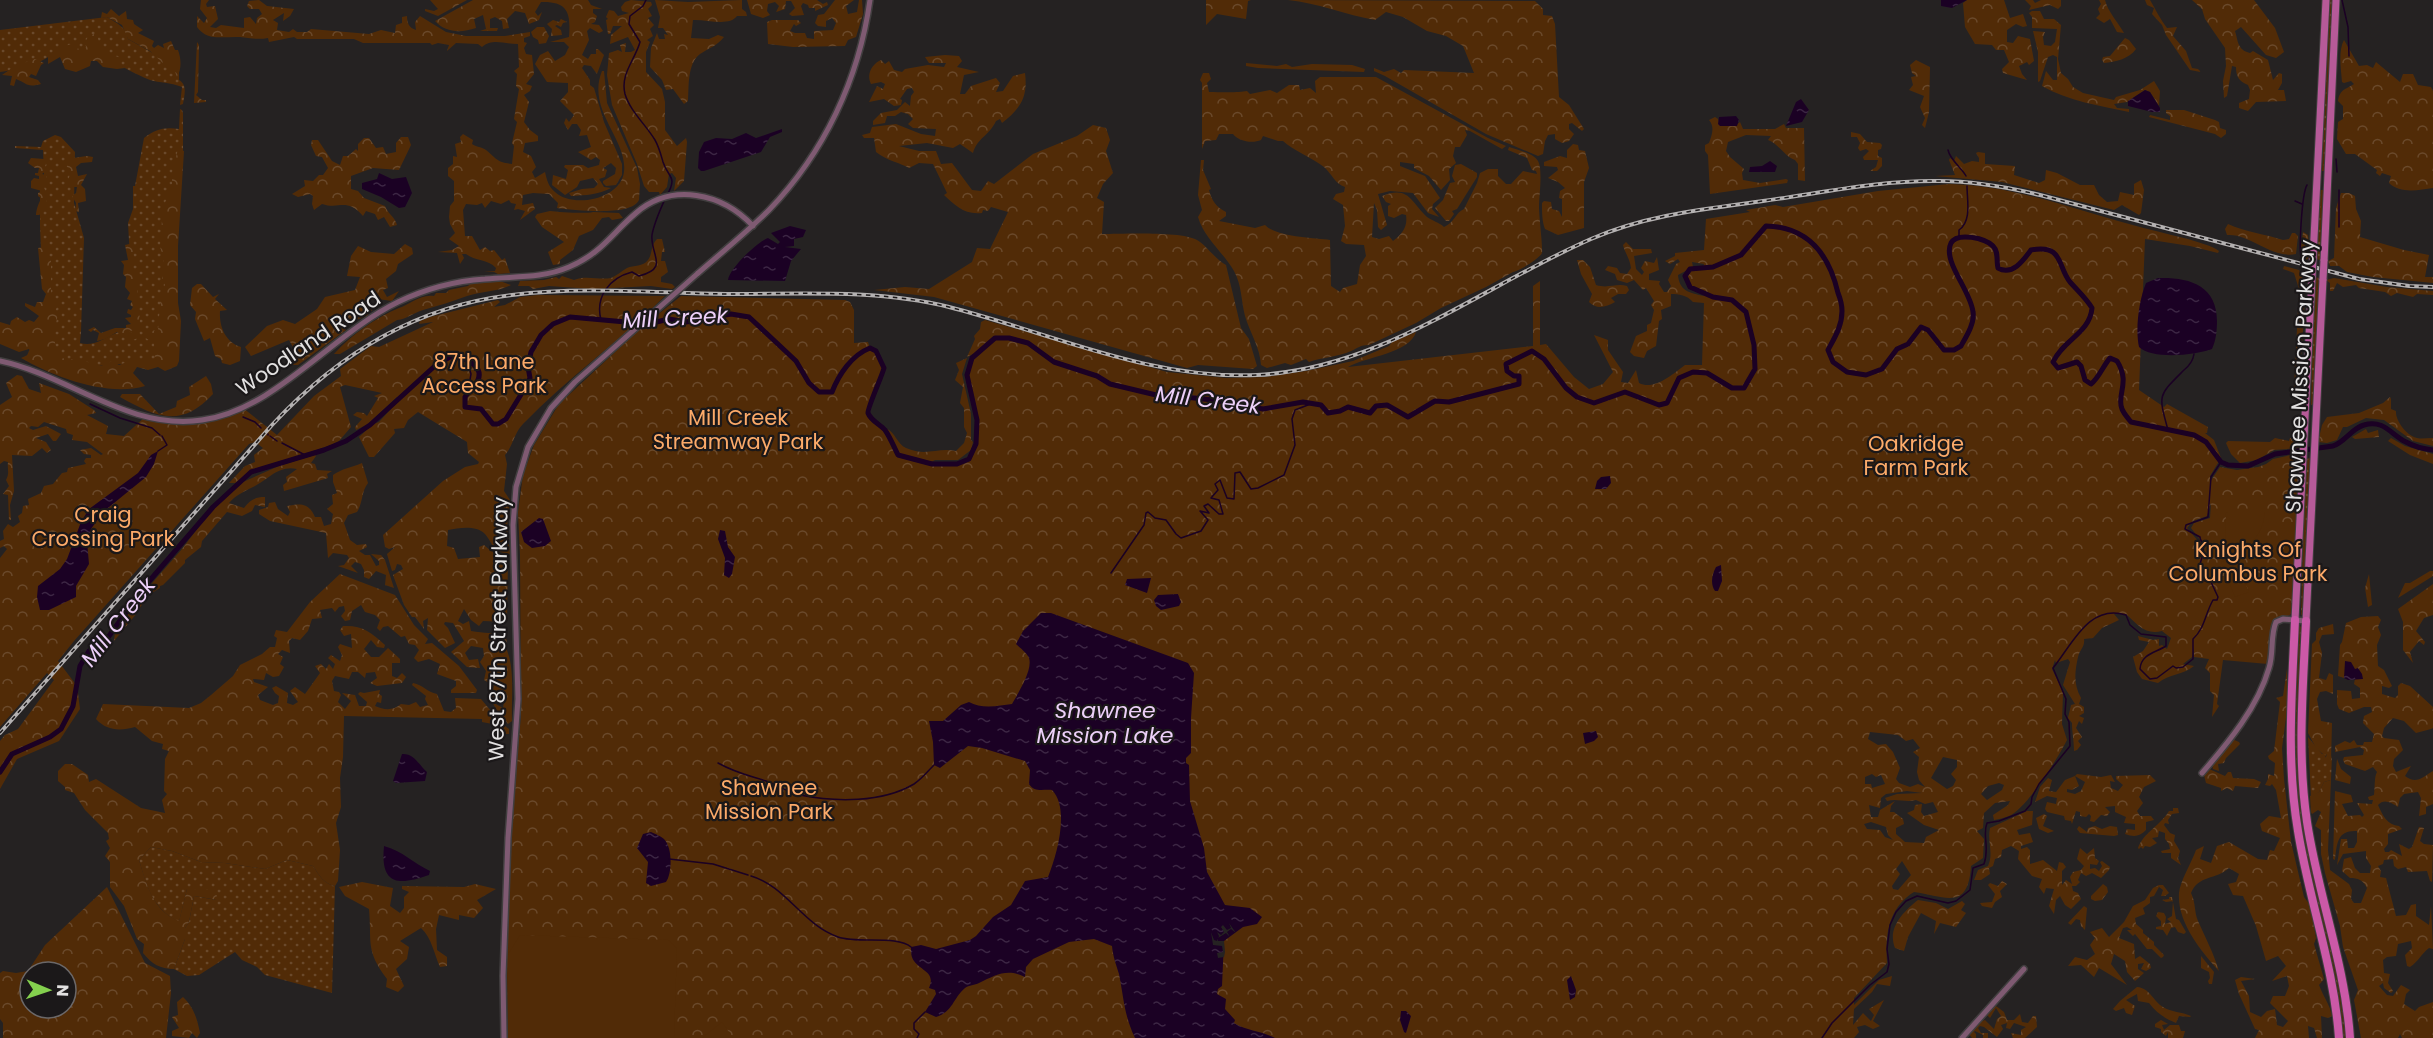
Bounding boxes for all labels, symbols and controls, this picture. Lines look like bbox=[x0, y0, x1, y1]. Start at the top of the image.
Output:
street label: Shawnee Mission Parkway bbox=[2278, 239, 2322, 513]
street label: Woodland Road bbox=[230, 284, 386, 402]
water label: Mill Creek bbox=[621, 300, 730, 336]
park label: 87th Lane Access Park bbox=[421, 347, 547, 400]
water label: Mill Creek bbox=[1154, 378, 1264, 422]
park label: Mill Creek Streamway Park bbox=[653, 403, 823, 456]
park label: Oakridge Farm Park bbox=[1864, 429, 1969, 482]
street label: West 87th Street Parkway bbox=[481, 496, 515, 761]
park label: Craig Crossing Park bbox=[32, 500, 175, 553]
park label: Knights Of Columbus Park bbox=[2168, 535, 2328, 588]
water label: Mill Creek bbox=[73, 570, 164, 673]
water label: Shawnee Mission Lake bbox=[1037, 695, 1173, 751]
park label: Shawnee Mission Park bbox=[705, 773, 833, 826]
north arrow bbox=[18, 960, 78, 1020]
text: N bbox=[51, 984, 74, 997]

